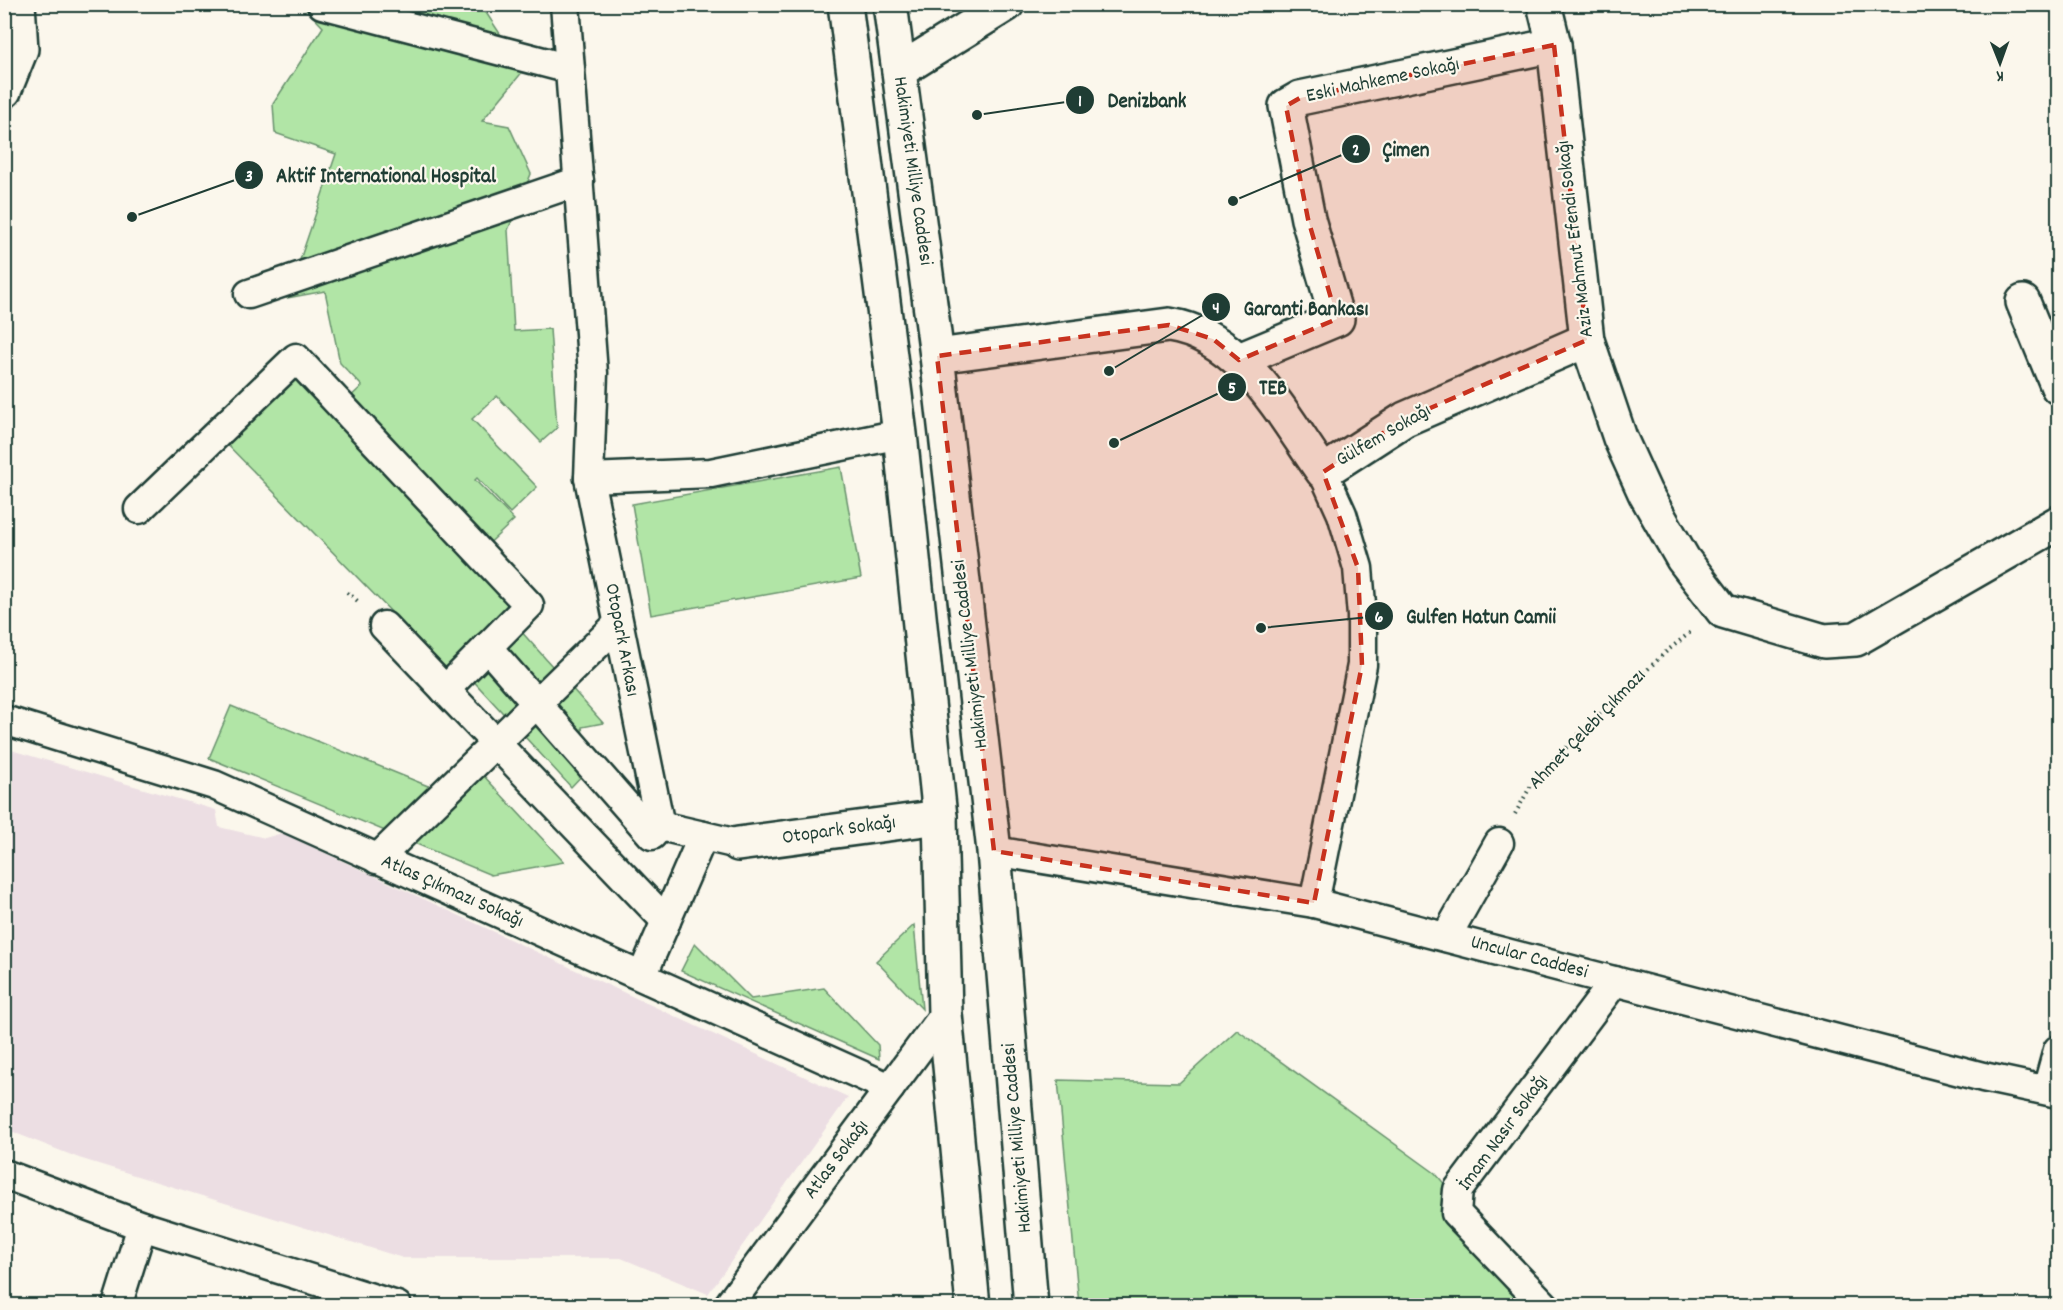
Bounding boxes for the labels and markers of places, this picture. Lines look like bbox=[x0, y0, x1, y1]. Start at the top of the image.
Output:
callout: Denizbank bbox=[1065, 80, 1198, 119]
callout: Çimen bbox=[1341, 129, 1441, 168]
callout: Aktif International Hospital bbox=[234, 156, 508, 195]
callout: Garanti Bankası bbox=[1201, 288, 1380, 327]
callout: TEB bbox=[1217, 368, 1298, 407]
callout: Gulfen Hatun Camii bbox=[1364, 596, 1568, 635]

